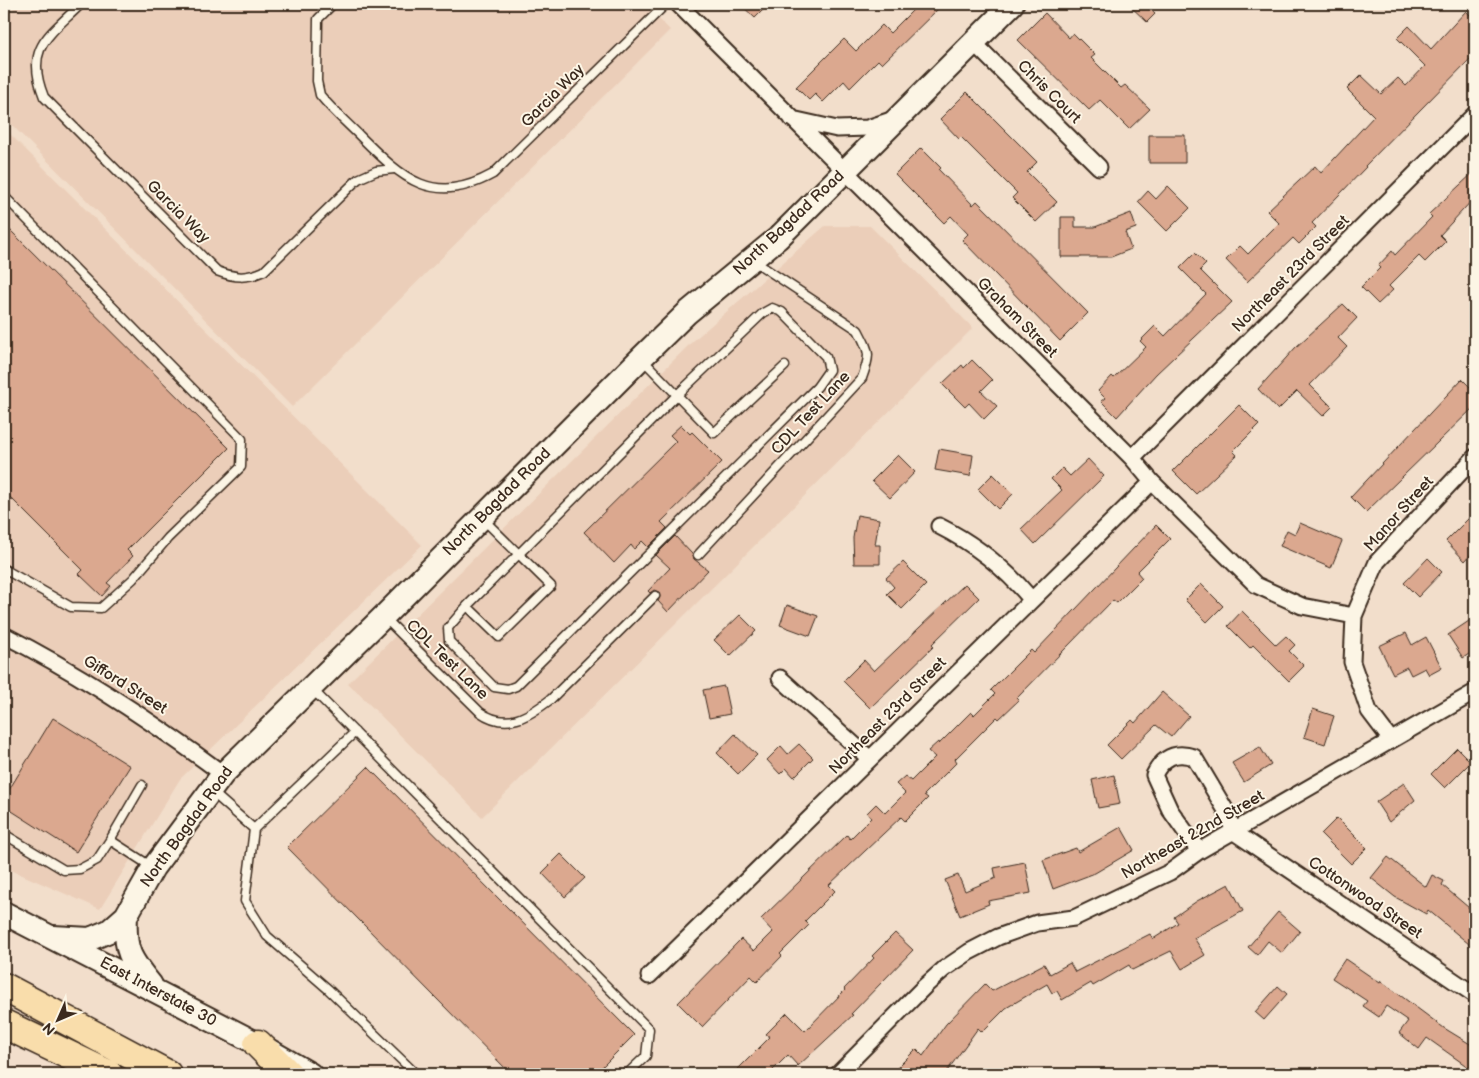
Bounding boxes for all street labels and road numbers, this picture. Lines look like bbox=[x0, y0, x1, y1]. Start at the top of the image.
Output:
street label: Chris Court bbox=[1013, 56, 1085, 128]
street label: Garcia Way bbox=[517, 60, 589, 132]
street label: North Bagdad Road bbox=[730, 167, 848, 279]
street label: Garcia Way bbox=[142, 176, 214, 248]
street label: Northeast 23rd Street bbox=[1228, 211, 1354, 337]
street label: Graham Street bbox=[973, 274, 1061, 362]
street label: CDL Test Lane bbox=[768, 367, 855, 459]
street label: North Bagdad Road bbox=[439, 444, 555, 560]
street label: Manor Street bbox=[1360, 472, 1438, 556]
street label: CDL Test Lane bbox=[402, 616, 492, 704]
street label: Gifford Street bbox=[79, 652, 171, 718]
street label: Northeast 23rd Street bbox=[825, 653, 951, 779]
street label: North Bagdad Road bbox=[137, 763, 237, 891]
street label: Northeast 22nd Street bbox=[1118, 786, 1268, 884]
street label: Cottonwood Street bbox=[1304, 853, 1426, 943]
street label: East Interstate 30 bbox=[96, 953, 220, 1031]

